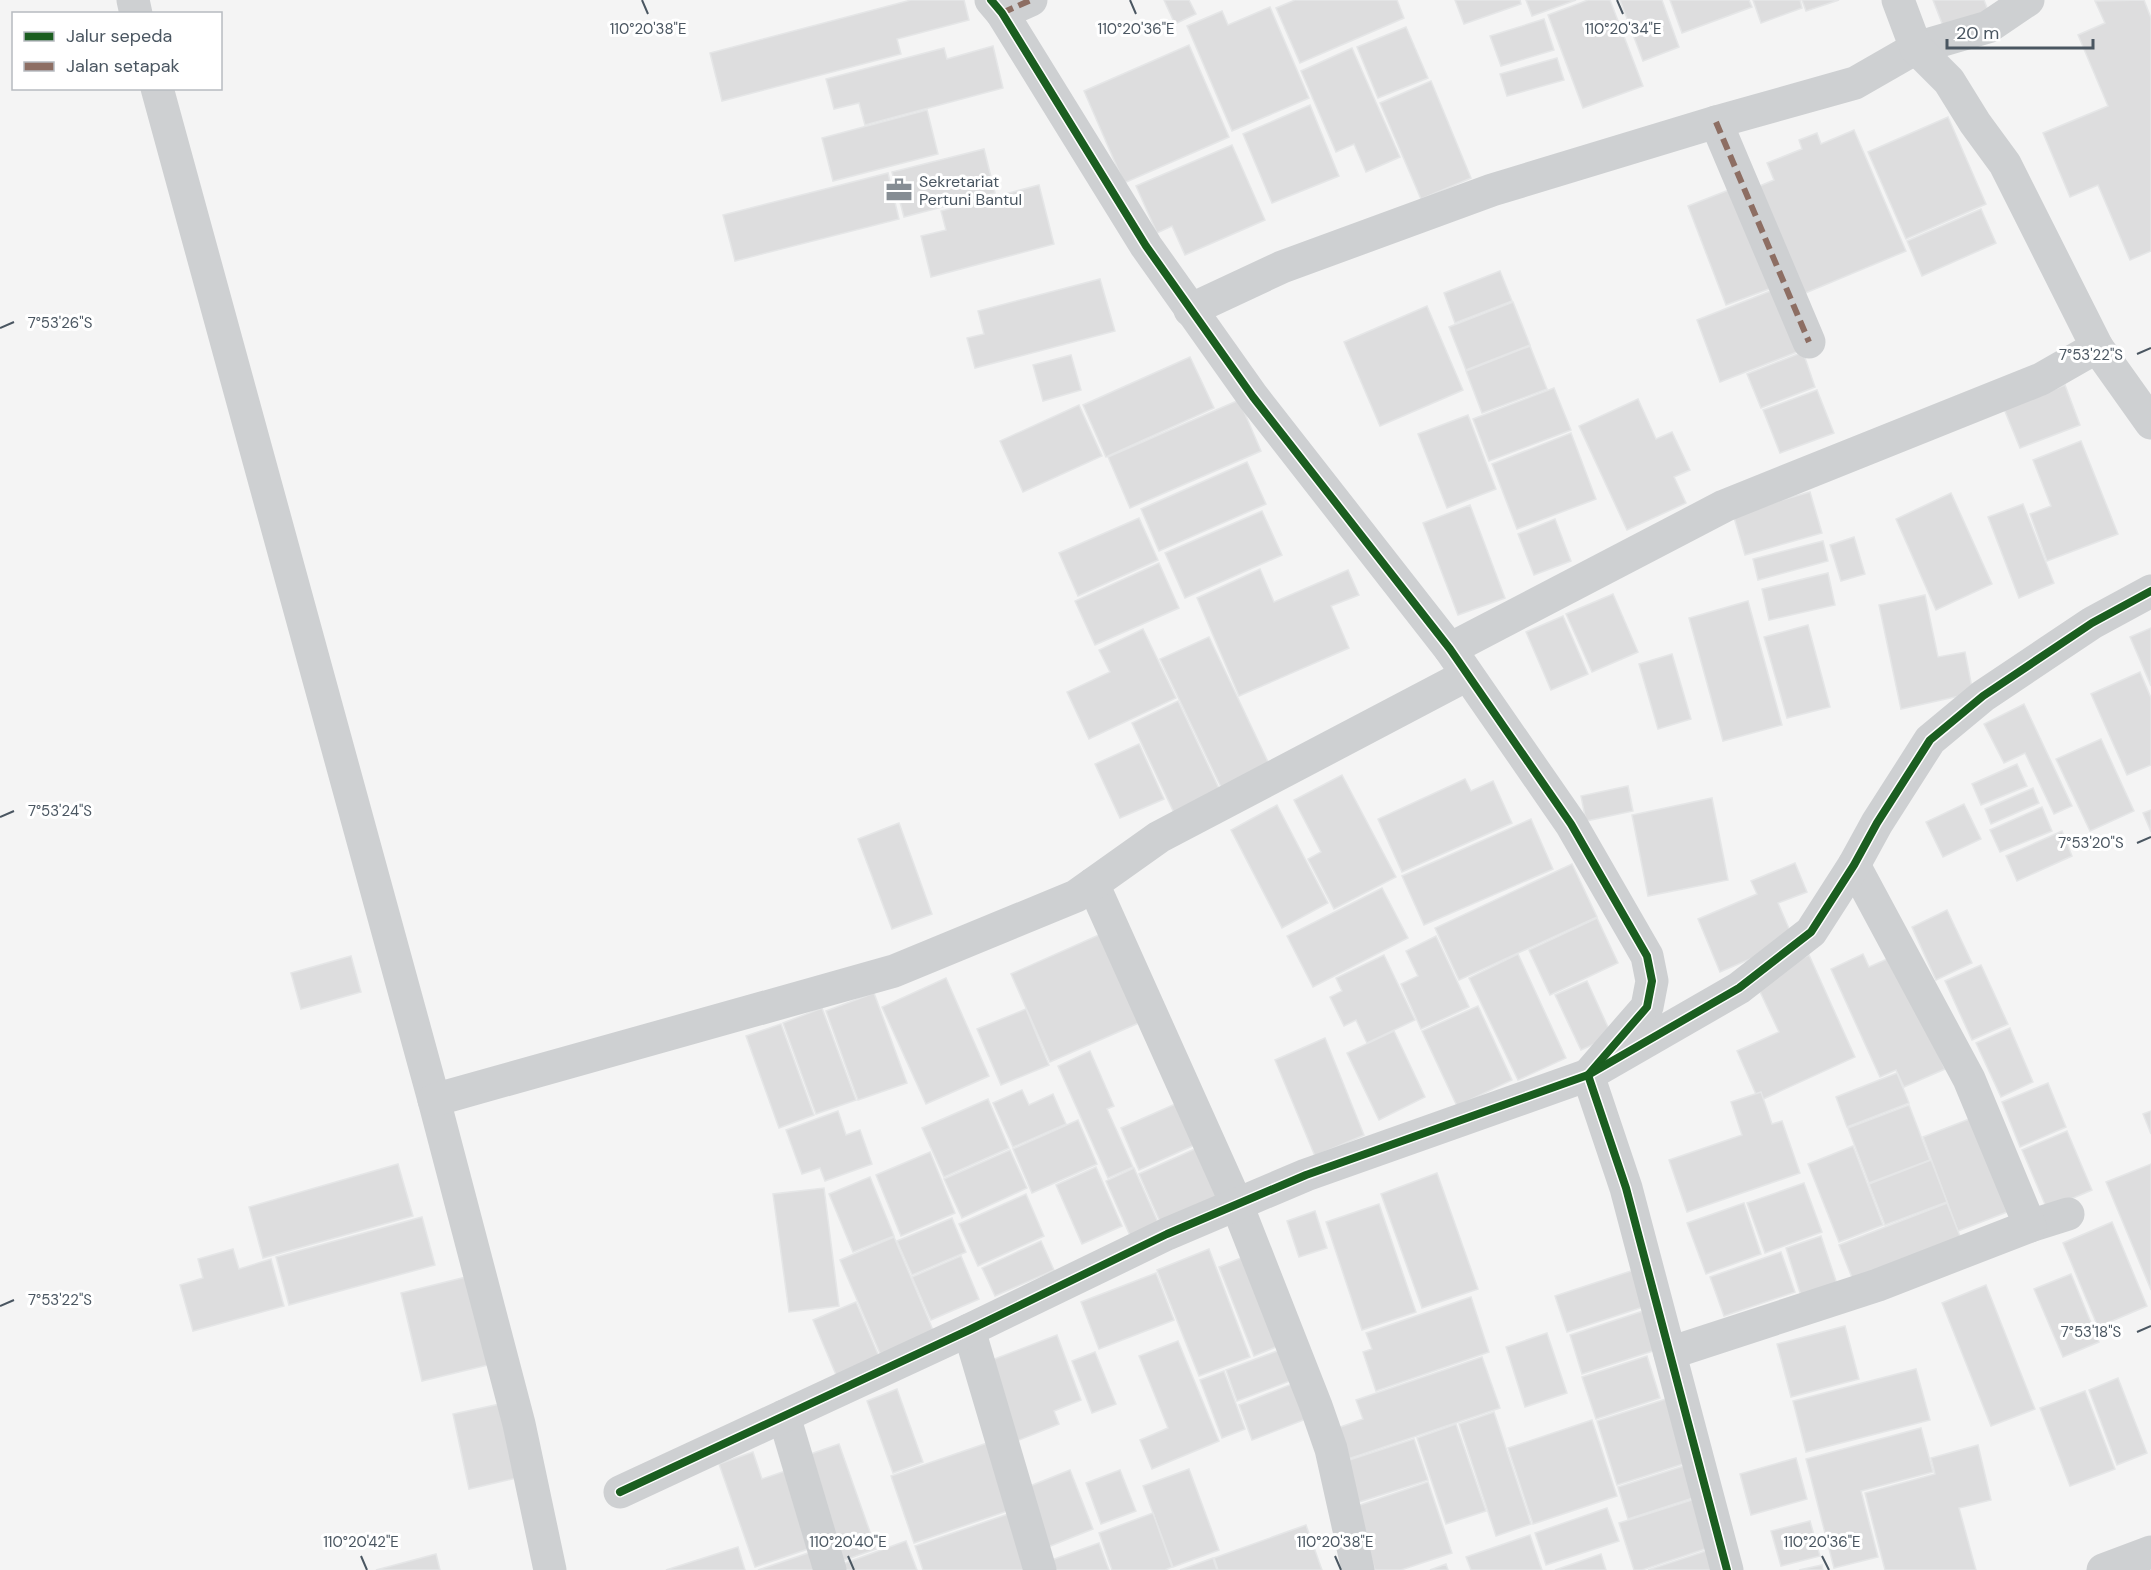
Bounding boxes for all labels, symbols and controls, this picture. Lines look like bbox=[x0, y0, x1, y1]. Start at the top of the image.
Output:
legend bbox=[12, 12, 222, 90]
scale bar bbox=[1947, 12, 2092, 50]
text: 110°20'38"E bbox=[610, 19, 686, 39]
text: 110°20'36"E bbox=[1097, 19, 1175, 39]
text: 110°20'34"E bbox=[1585, 19, 1661, 39]
text: 20 m bbox=[1956, 21, 1999, 45]
text: Jalur sepeda bbox=[66, 24, 172, 48]
text: Jalan setapak bbox=[66, 54, 180, 78]
place label: Sekretariat Pertuni Bantul bbox=[919, 171, 1022, 210]
office icon: Sekretariat Pertuni Bantul bbox=[884, 175, 914, 205]
text: 7°53'26"S bbox=[28, 313, 93, 333]
text: 7°53'22"S bbox=[2059, 345, 2123, 365]
text: 7°53'24"S bbox=[28, 801, 92, 821]
text: 7°53'20"S bbox=[2058, 833, 2124, 853]
text: 7°53'22"S bbox=[28, 1290, 92, 1310]
text: 7°53'18"S bbox=[2061, 1322, 2122, 1342]
text: 110°20'42"E bbox=[323, 1532, 399, 1552]
text: 110°20'40"E bbox=[809, 1532, 887, 1552]
text: 110°20'38"E bbox=[1297, 1532, 1373, 1552]
text: 110°20'36"E bbox=[1783, 1532, 1861, 1552]

